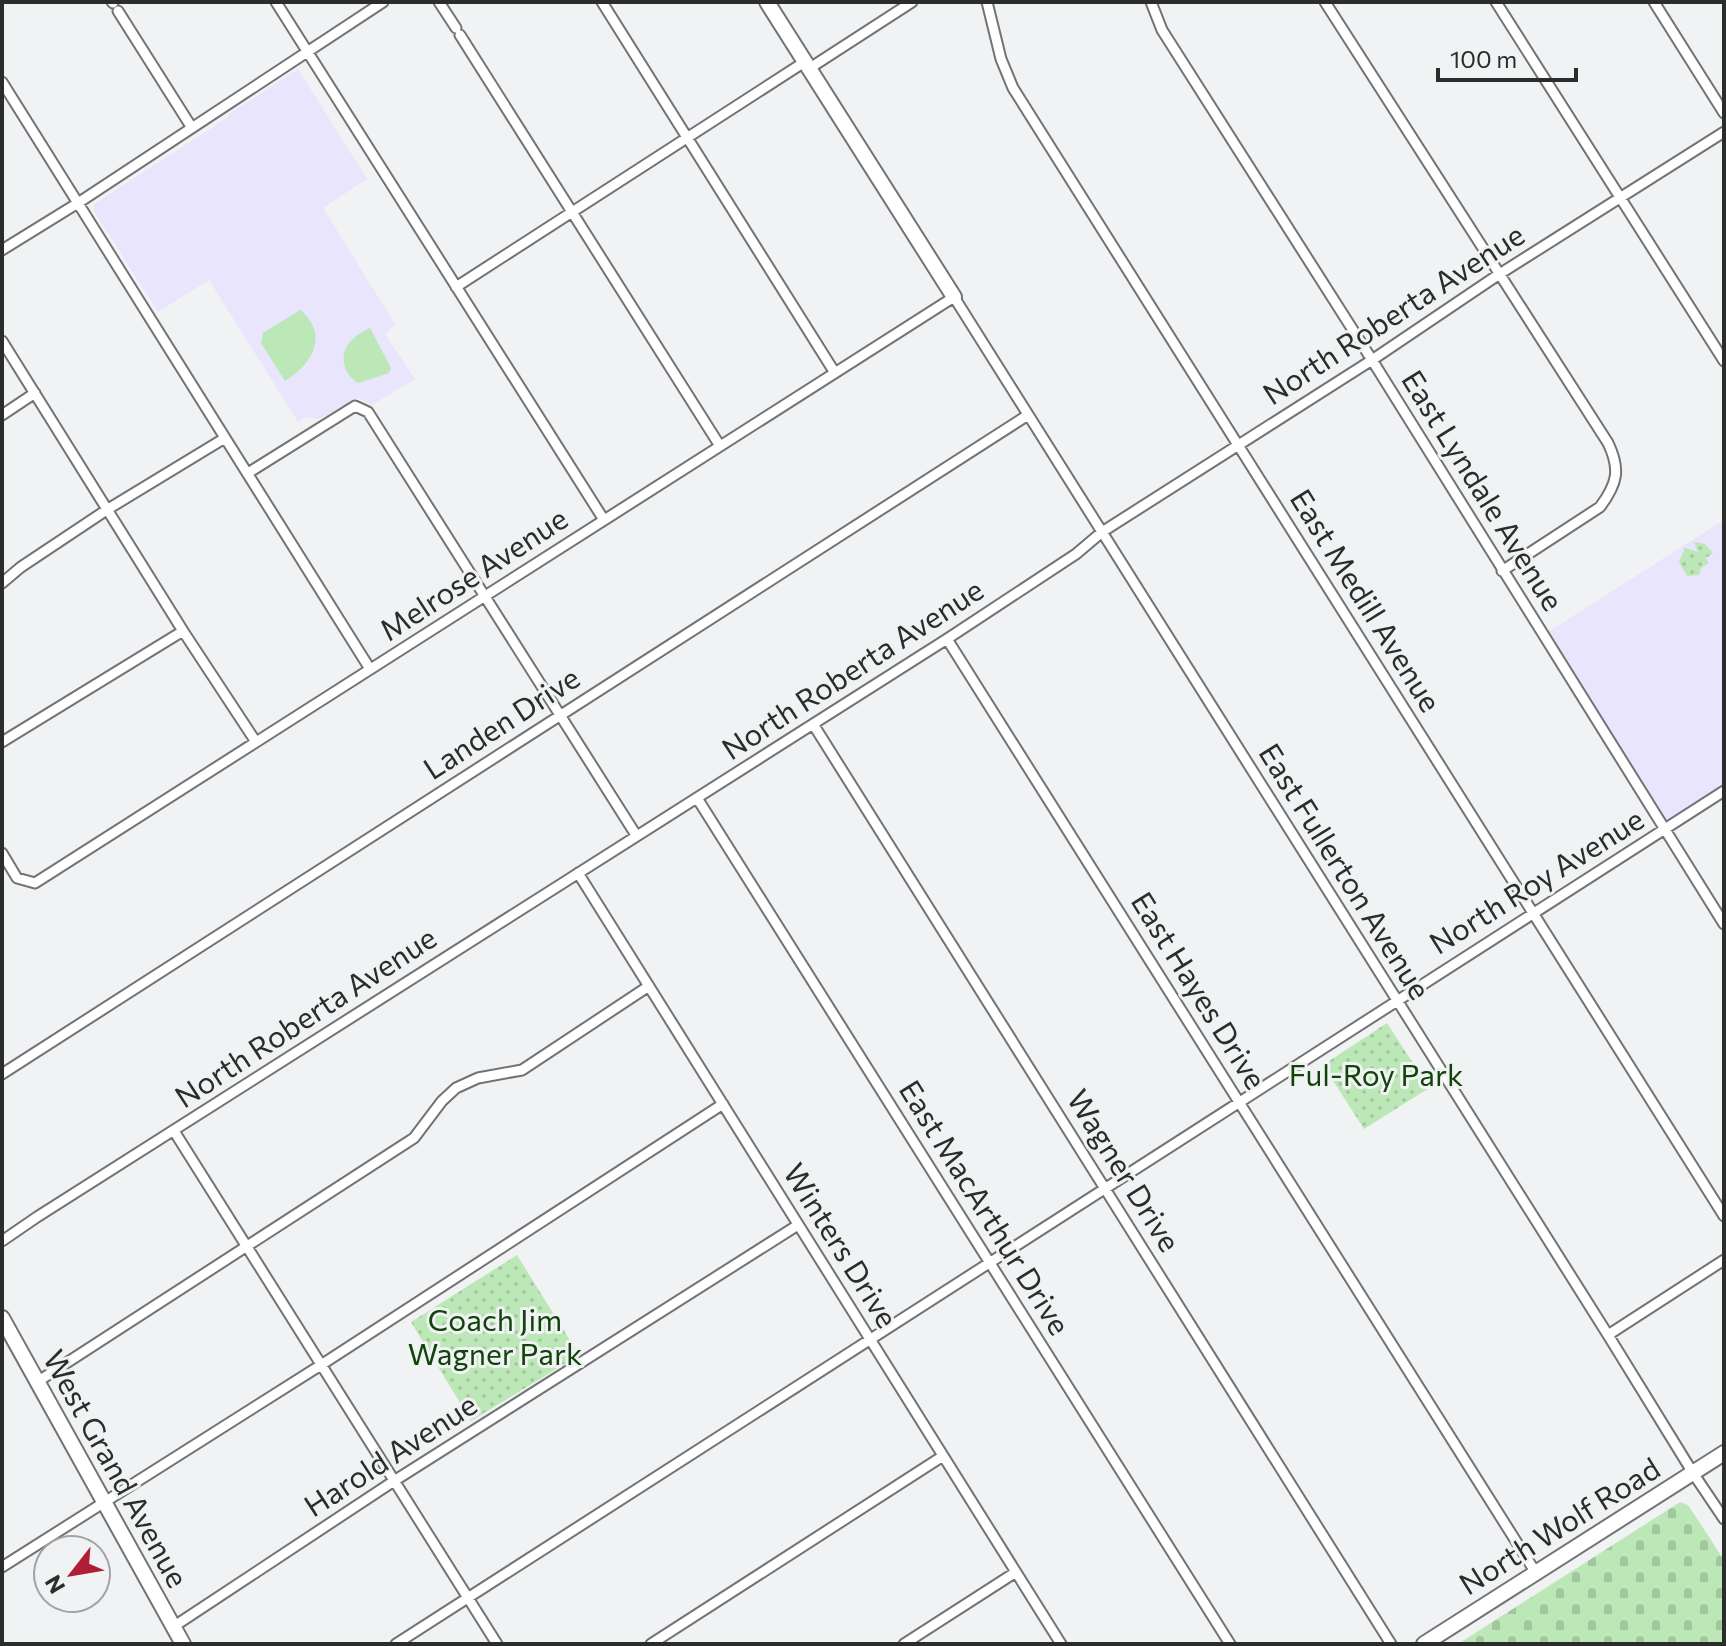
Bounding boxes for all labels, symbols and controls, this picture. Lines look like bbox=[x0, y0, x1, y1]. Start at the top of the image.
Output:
scale bar bbox=[1438, 32, 1576, 82]
text: 100 m bbox=[1450, 44, 1517, 73]
street label: North Roberta Avenue bbox=[1255, 215, 1530, 411]
street label: East Lyndale Avenue bbox=[1395, 363, 1573, 617]
street label: East Medill Avenue bbox=[1284, 481, 1451, 718]
street label: Melrose Avenue bbox=[372, 498, 573, 647]
street label: North Roberta Avenue bbox=[714, 570, 989, 766]
street label: Landen Drive bbox=[416, 658, 586, 786]
street label: East Fullerton Avenue bbox=[1252, 736, 1440, 1005]
street label: North Roy Avenue bbox=[1422, 799, 1650, 961]
street label: East Hayes Drive bbox=[1125, 884, 1276, 1095]
street label: North Roberta Avenue bbox=[167, 918, 442, 1114]
park label: Ful-Roy Park bbox=[1289, 1055, 1463, 1092]
street label: East MacArthur Drive bbox=[893, 1073, 1079, 1341]
street label: Wagner Drive bbox=[1061, 1082, 1190, 1258]
street label: Winters Drive bbox=[777, 1156, 907, 1334]
park label: Coach Jim Wagner Park bbox=[408, 1300, 582, 1371]
street label: West Grand Avenue bbox=[37, 1343, 198, 1593]
street label: Harold Avenue bbox=[296, 1384, 483, 1523]
street label: North Wolf Road bbox=[1452, 1448, 1666, 1601]
north arrow bbox=[32, 1534, 112, 1614]
text: N bbox=[39, 1571, 70, 1599]

